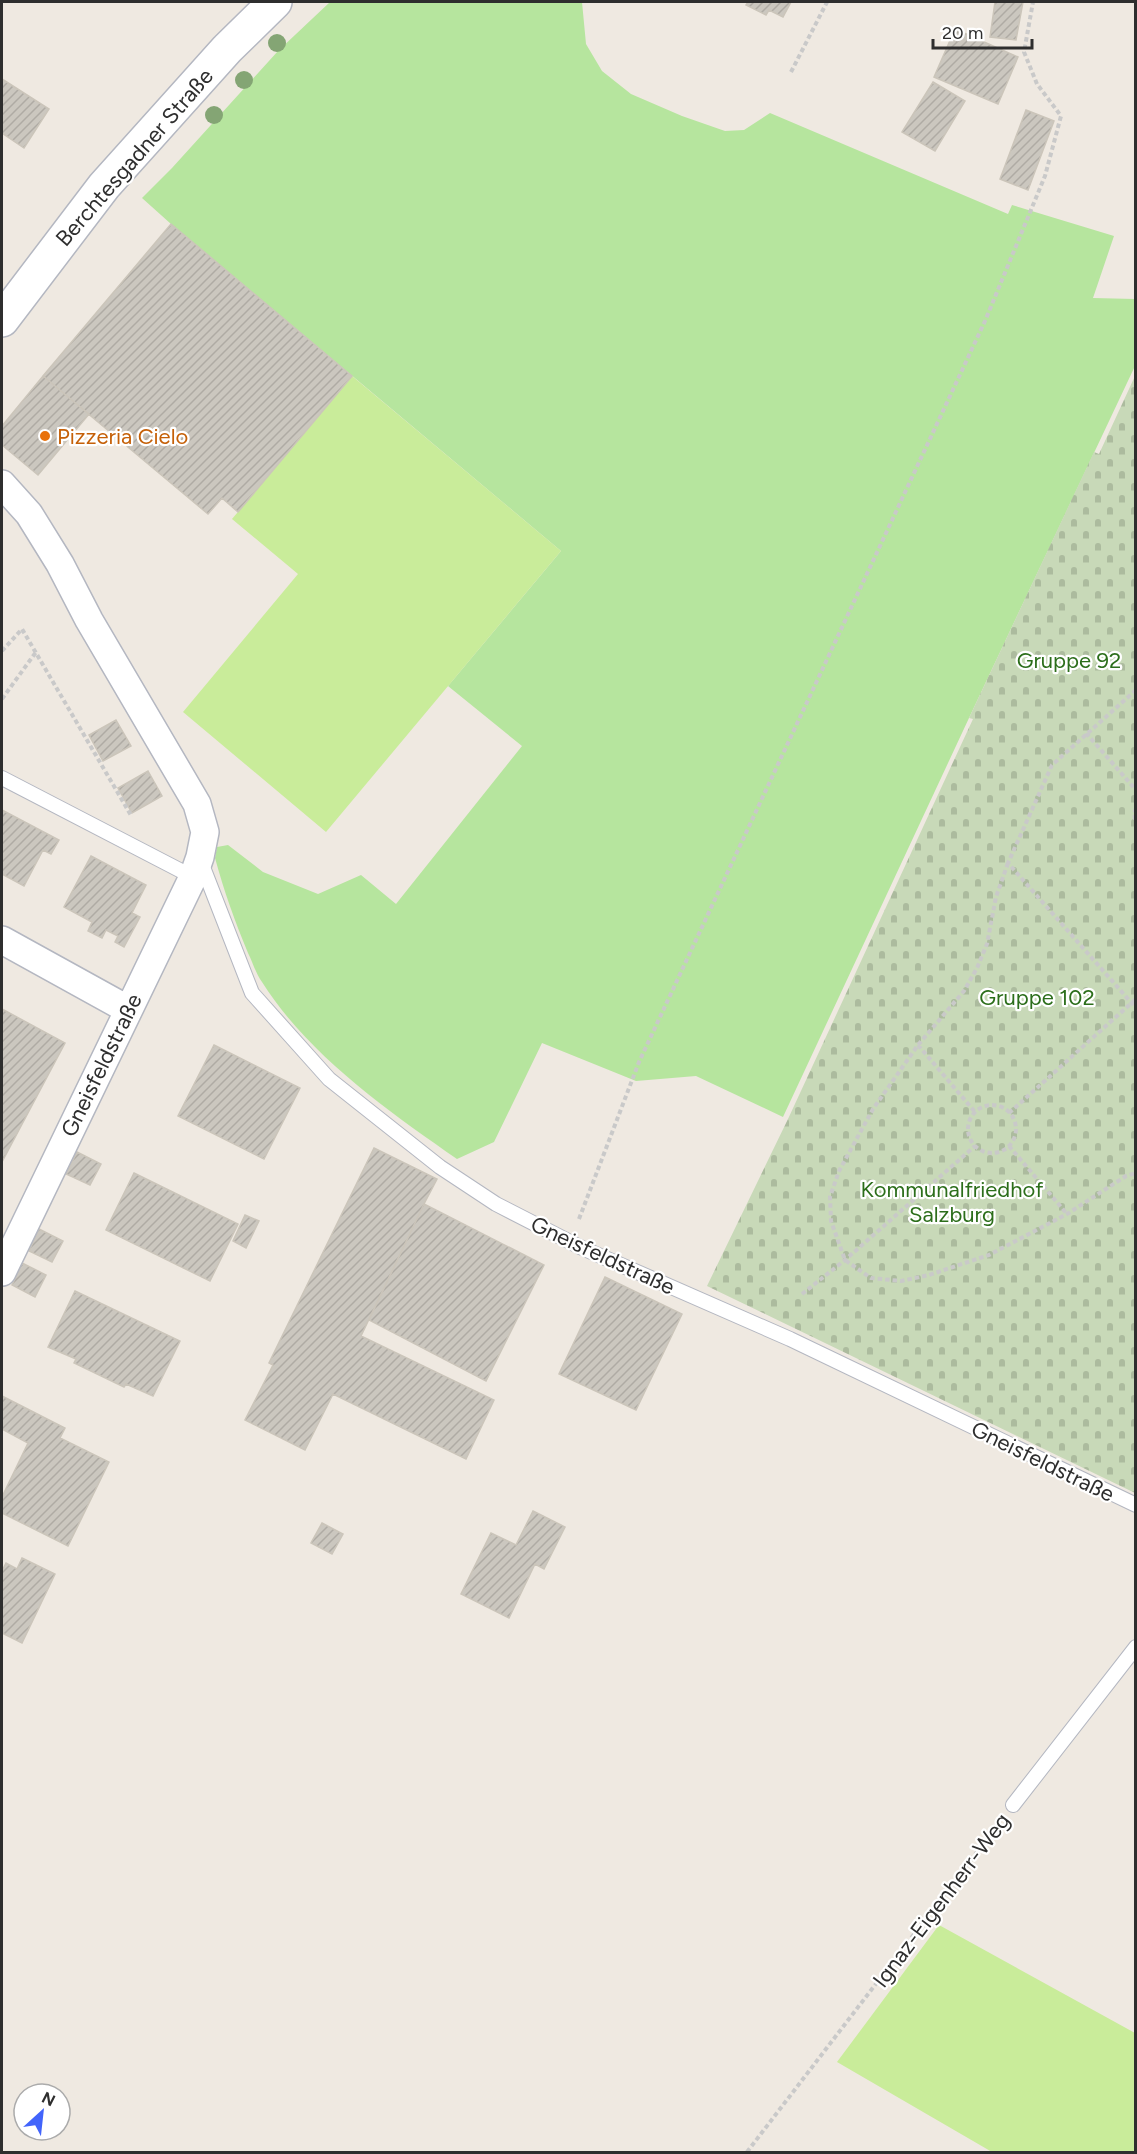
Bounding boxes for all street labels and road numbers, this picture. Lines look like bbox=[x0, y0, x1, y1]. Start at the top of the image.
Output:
street label: Berchtesgadner Straße bbox=[50, 63, 219, 252]
street label: Gneisfeldstraße bbox=[55, 989, 148, 1141]
street label: Gneisfeldstraße bbox=[526, 1210, 679, 1301]
street label: Gneisfeldstraße bbox=[967, 1415, 1119, 1508]
street label: Ignaz-Eigenherr-Weg bbox=[867, 1808, 1016, 1993]

